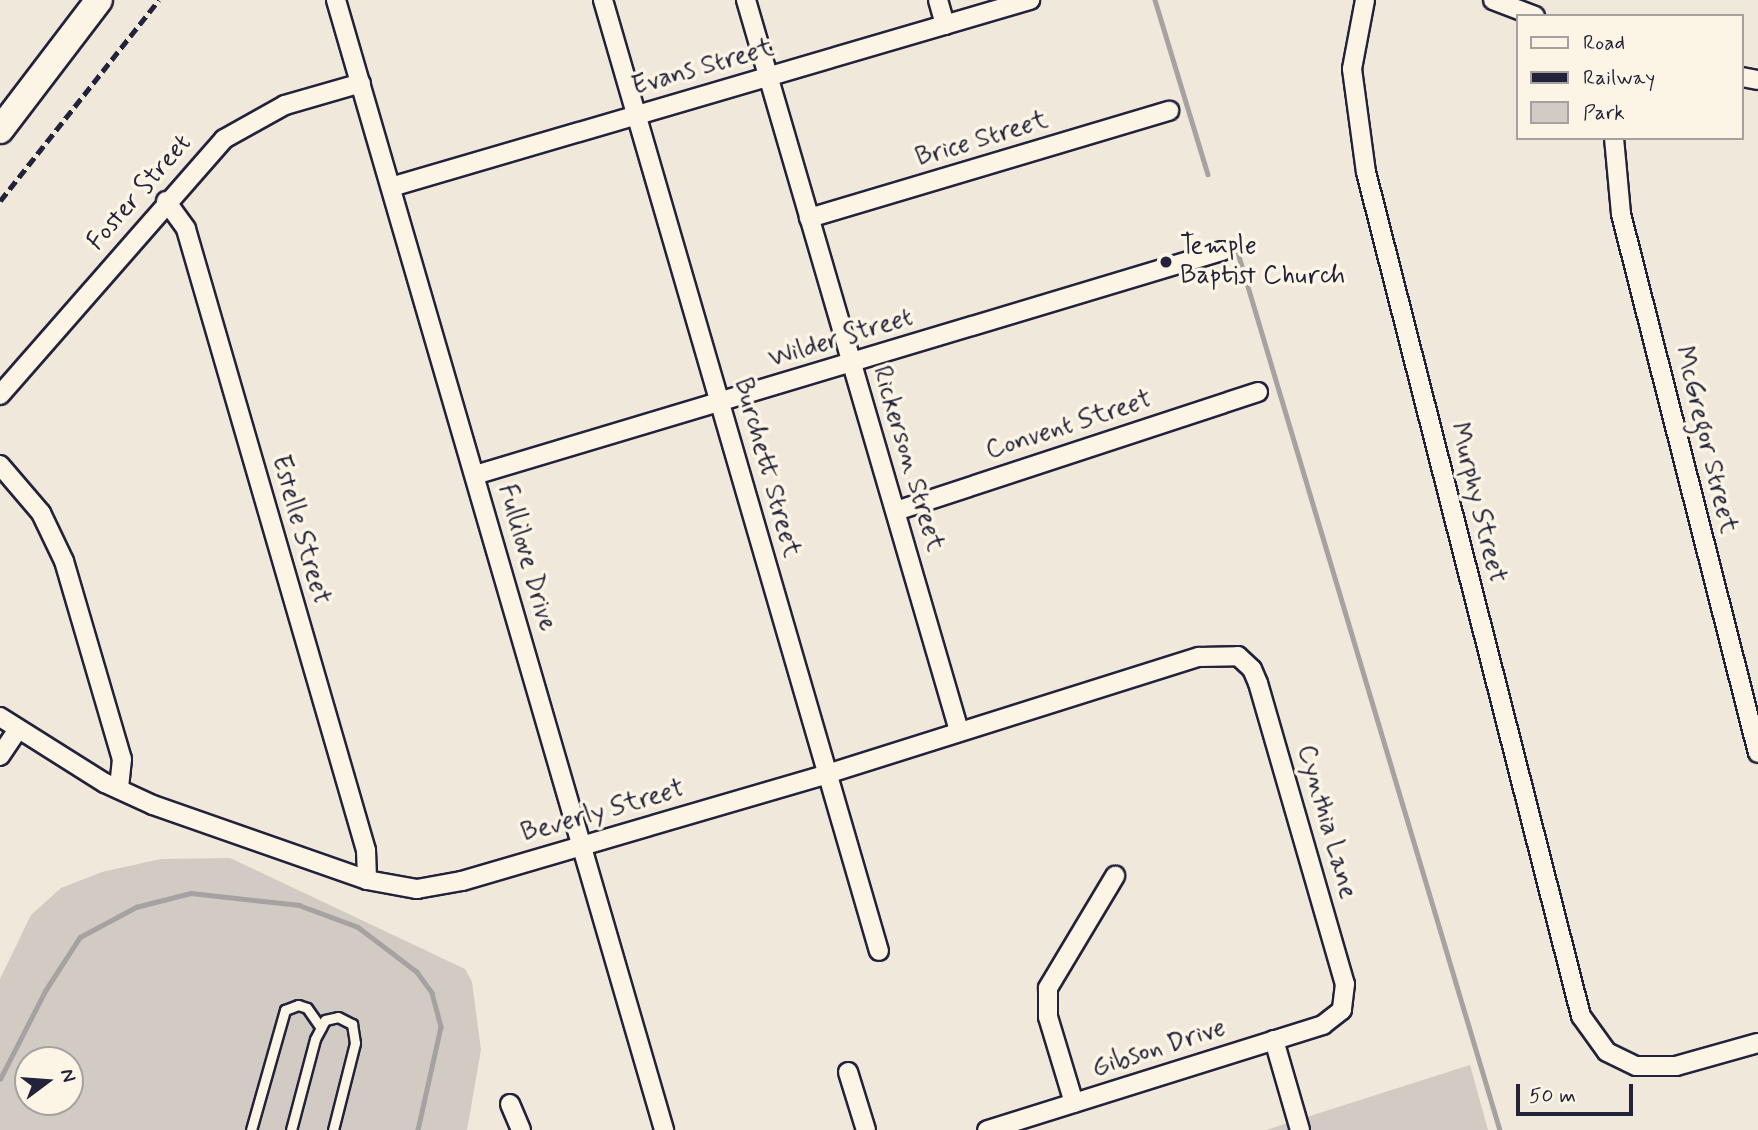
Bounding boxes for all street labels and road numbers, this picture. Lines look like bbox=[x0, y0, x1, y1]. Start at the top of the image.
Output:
street label: Evans Street bbox=[628, 33, 778, 103]
street label: Brice Street bbox=[912, 105, 1052, 175]
street label: Foster Street bbox=[80, 127, 200, 259]
street label: Wilder Street bbox=[763, 302, 919, 376]
street label: McGregor Street bbox=[1667, 343, 1743, 537]
street label: Rickerson Street bbox=[864, 363, 950, 555]
street label: Burchett Street bbox=[725, 375, 807, 561]
street label: Convent Street bbox=[983, 385, 1155, 467]
street label: Murphy Street bbox=[1442, 420, 1512, 586]
street label: Estelle Street bbox=[264, 452, 336, 608]
street label: Fullilove Drive bbox=[490, 481, 562, 635]
street label: Cynthia Lane bbox=[1290, 743, 1362, 901]
street label: Beverly Street bbox=[518, 774, 688, 850]
street label: Gibson Drive bbox=[1089, 1013, 1229, 1085]

